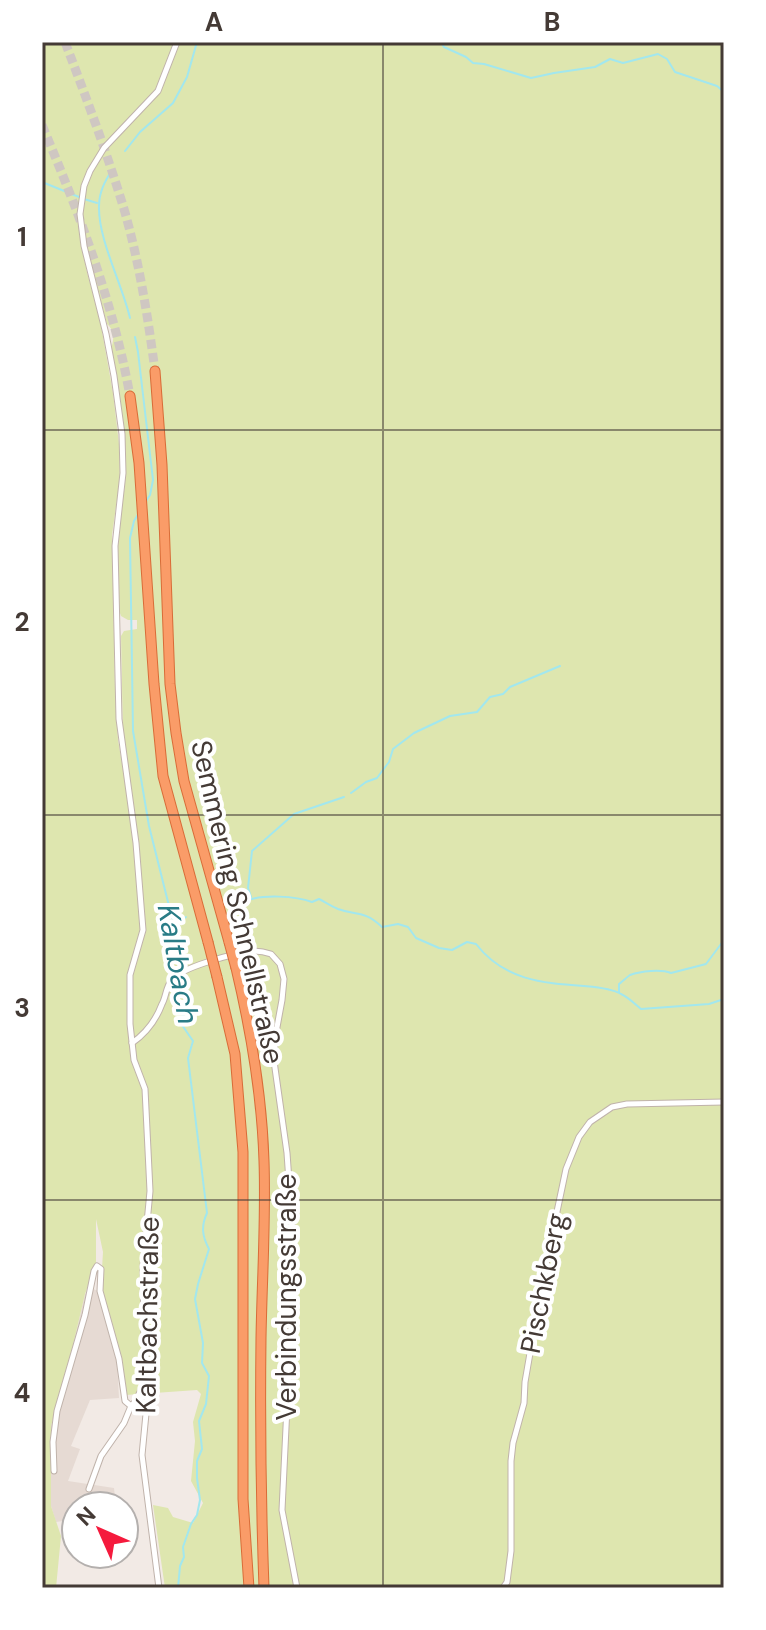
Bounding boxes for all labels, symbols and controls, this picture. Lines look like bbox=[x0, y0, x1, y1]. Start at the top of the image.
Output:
text: A bbox=[205, 5, 223, 39]
text: B bbox=[544, 5, 560, 39]
text: 1 bbox=[17, 220, 27, 254]
text: 2 bbox=[14, 605, 30, 639]
street label: Semmering Schnellstraße bbox=[182, 737, 293, 1068]
water label: Kaltbach bbox=[149, 901, 208, 1027]
text: 3 bbox=[14, 991, 30, 1025]
street label: Verbindungsstraße bbox=[268, 1174, 305, 1420]
street label: Pischkberg bbox=[512, 1210, 575, 1356]
street label: Kaltbachstraße bbox=[127, 1216, 168, 1414]
text: 4 bbox=[14, 1376, 30, 1410]
north arrow bbox=[60, 1490, 140, 1570]
text: N bbox=[70, 1500, 102, 1532]

